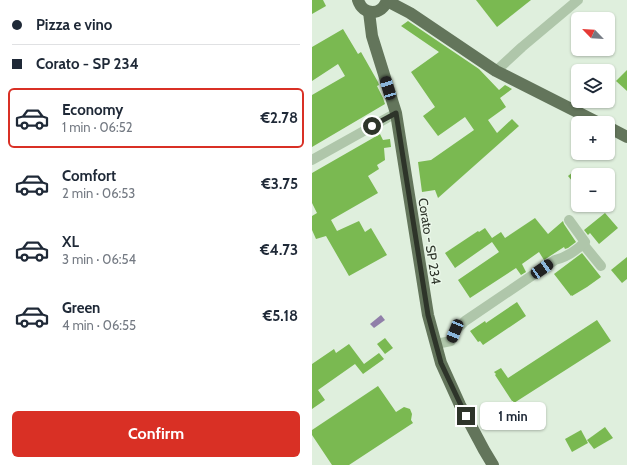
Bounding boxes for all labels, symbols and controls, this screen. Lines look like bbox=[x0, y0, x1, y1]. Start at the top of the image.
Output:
north arrow bbox=[571, 12, 615, 56]
map controls bbox=[571, 12, 615, 212]
text: Pizza e vino bbox=[36, 16, 112, 34]
text: Corato - SP 234 bbox=[36, 55, 139, 73]
button: layers bbox=[571, 64, 615, 108]
car bbox=[379, 75, 397, 101]
icon: car bbox=[14, 100, 50, 136]
text: Economy bbox=[62, 101, 123, 119]
text: €2.78 bbox=[260, 109, 298, 127]
button: + bbox=[571, 116, 615, 160]
route start bbox=[363, 117, 381, 135]
text: 1 min · 06:52 bbox=[62, 119, 133, 135]
icon: car bbox=[14, 166, 50, 202]
text: Comfort bbox=[62, 167, 116, 185]
button: − bbox=[571, 168, 615, 212]
text: €3.75 bbox=[261, 175, 298, 193]
text: 2 min · 06:53 bbox=[62, 185, 135, 201]
street label: Corato - SP 234 bbox=[415, 197, 445, 286]
icon: car bbox=[14, 232, 50, 268]
text: XL bbox=[62, 233, 79, 251]
text: €4.73 bbox=[260, 241, 298, 259]
text: 3 min · 06:54 bbox=[62, 251, 136, 267]
car bbox=[529, 257, 555, 281]
icon: car bbox=[14, 298, 50, 334]
text: Green bbox=[62, 299, 100, 317]
text: €5.18 bbox=[263, 307, 298, 325]
text: 4 min · 06:55 bbox=[62, 317, 136, 333]
car bbox=[445, 318, 465, 344]
callout: 1 min bbox=[480, 402, 546, 430]
route end bbox=[457, 407, 475, 425]
text: 1 min bbox=[498, 408, 528, 424]
button: Confirm bbox=[12, 411, 300, 457]

